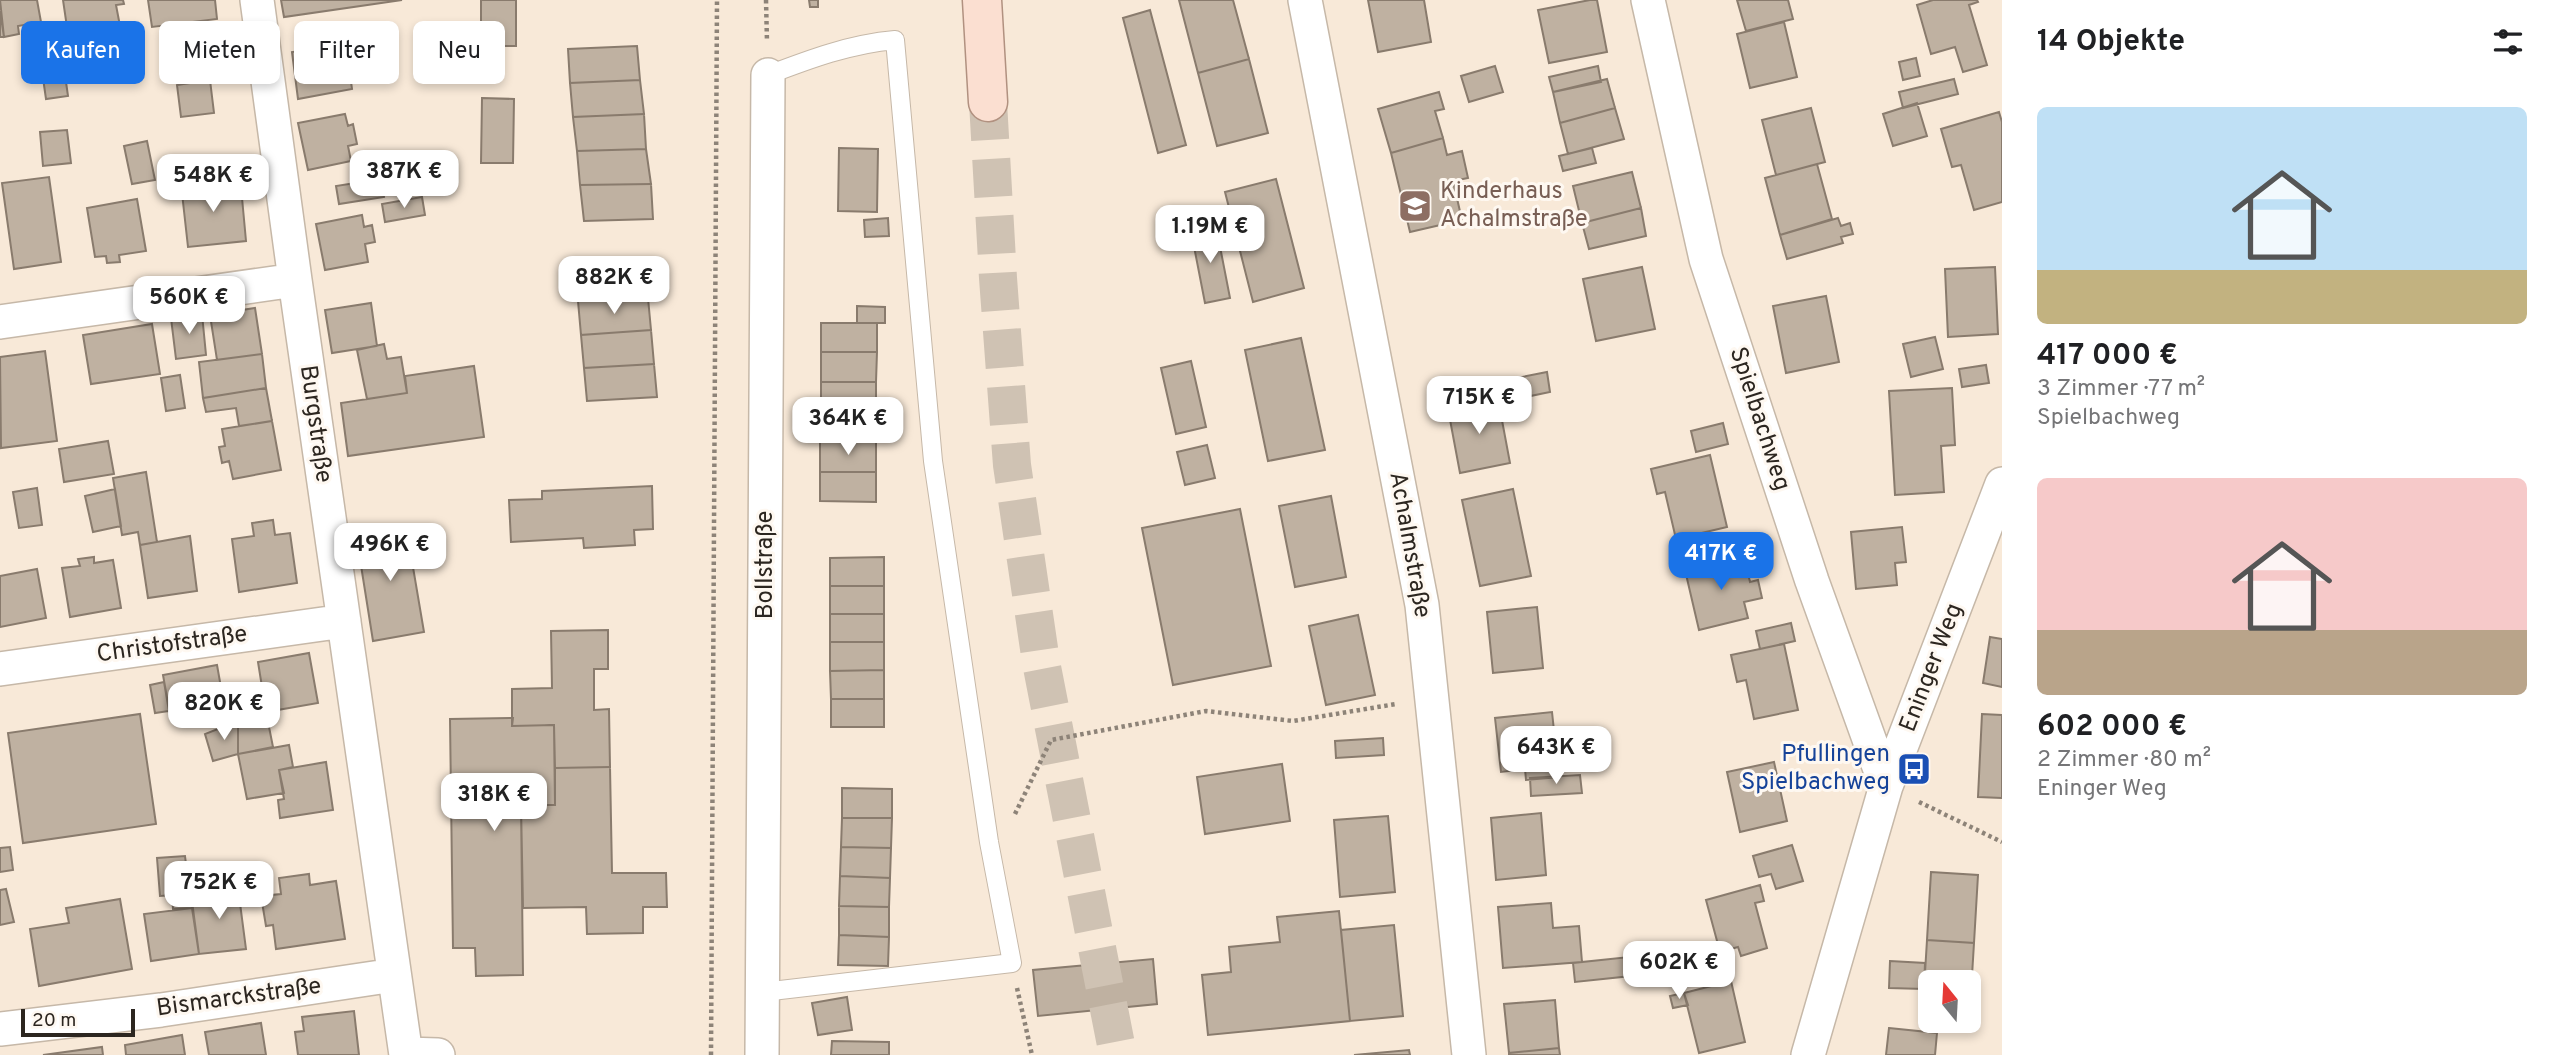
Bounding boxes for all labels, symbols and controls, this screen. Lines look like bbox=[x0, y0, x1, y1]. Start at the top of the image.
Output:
chip: Kaufen bbox=[21, 21, 145, 84]
chip: Mieten bbox=[159, 21, 280, 84]
chip: Filter bbox=[294, 21, 399, 84]
chip: Neu bbox=[413, 21, 505, 84]
icon: filters bbox=[2489, 23, 2527, 61]
text: 14 Objekte bbox=[2037, 24, 2185, 61]
pin: 387K € bbox=[347, 150, 461, 210]
icon: home bbox=[2219, 152, 2345, 278]
pin: 548K € bbox=[156, 154, 270, 214]
text: 387K € bbox=[366, 158, 442, 187]
text: 548K € bbox=[173, 162, 253, 191]
place label: Kinderhaus Achalmstraße bbox=[1440, 177, 1588, 235]
school or university icon: Kinderhaus Achalmstraße bbox=[1396, 187, 1434, 225]
pin: 1.19M € bbox=[1145, 205, 1275, 265]
text: 1.19M € bbox=[1171, 213, 1249, 242]
pin: 882K € bbox=[557, 256, 671, 316]
text: 882K € bbox=[574, 264, 654, 293]
pin: 560K € bbox=[132, 276, 246, 336]
text: 560K € bbox=[149, 284, 229, 313]
text: 417 000 € bbox=[2037, 338, 2178, 375]
street label: Spielbachweg bbox=[1722, 343, 1796, 495]
street label: Burgstraße bbox=[292, 363, 338, 485]
text: 3 Zimmer · 77 m² bbox=[2037, 375, 2205, 404]
pin: 715K € bbox=[1422, 376, 1536, 436]
text: 715K € bbox=[1443, 384, 1515, 413]
pin: 364K € bbox=[791, 398, 905, 457]
text: Spielbachweg bbox=[2037, 404, 2180, 433]
text: 364K € bbox=[808, 405, 888, 434]
street label: Achalmstraße bbox=[1381, 470, 1437, 620]
street label: Bollstraße bbox=[751, 511, 781, 619]
icon: home bbox=[2219, 523, 2345, 649]
pin: 496K € bbox=[333, 524, 447, 583]
text: 496K € bbox=[350, 531, 430, 560]
pin: 417K € bbox=[1664, 532, 1778, 592]
text: 417K € bbox=[1685, 540, 1757, 569]
street label: Eninger Weg bbox=[1894, 599, 1970, 737]
street label: Christofstraße bbox=[95, 620, 249, 670]
pin: 820K € bbox=[167, 682, 281, 742]
text: 820K € bbox=[184, 690, 264, 719]
text: 602 000 € bbox=[2037, 709, 2187, 746]
pin: 643K € bbox=[1499, 726, 1613, 786]
text: 643K € bbox=[1516, 734, 1596, 763]
place label: Pfullingen Spielbachweg bbox=[1741, 740, 1890, 798]
text: 2 Zimmer · 80 m² bbox=[2037, 746, 2211, 775]
bus stop icon: Pfullingen Spielbachweg bbox=[1895, 750, 1933, 788]
pin: 318K € bbox=[437, 774, 551, 833]
text: Eninger Weg bbox=[2037, 775, 2167, 804]
text: 318K € bbox=[457, 781, 531, 810]
pin: 752K € bbox=[162, 862, 276, 921]
text: 752K € bbox=[180, 869, 258, 898]
pin: 602K € bbox=[1622, 942, 1736, 1001]
text: 602K € bbox=[1639, 949, 1719, 978]
north arrow bbox=[1918, 970, 1981, 1032]
map controls bbox=[1918, 970, 1981, 1033]
street label: Bismarckstraße bbox=[155, 972, 323, 1024]
scale bar bbox=[21, 1006, 135, 1038]
text: 20 m bbox=[32, 1009, 76, 1033]

